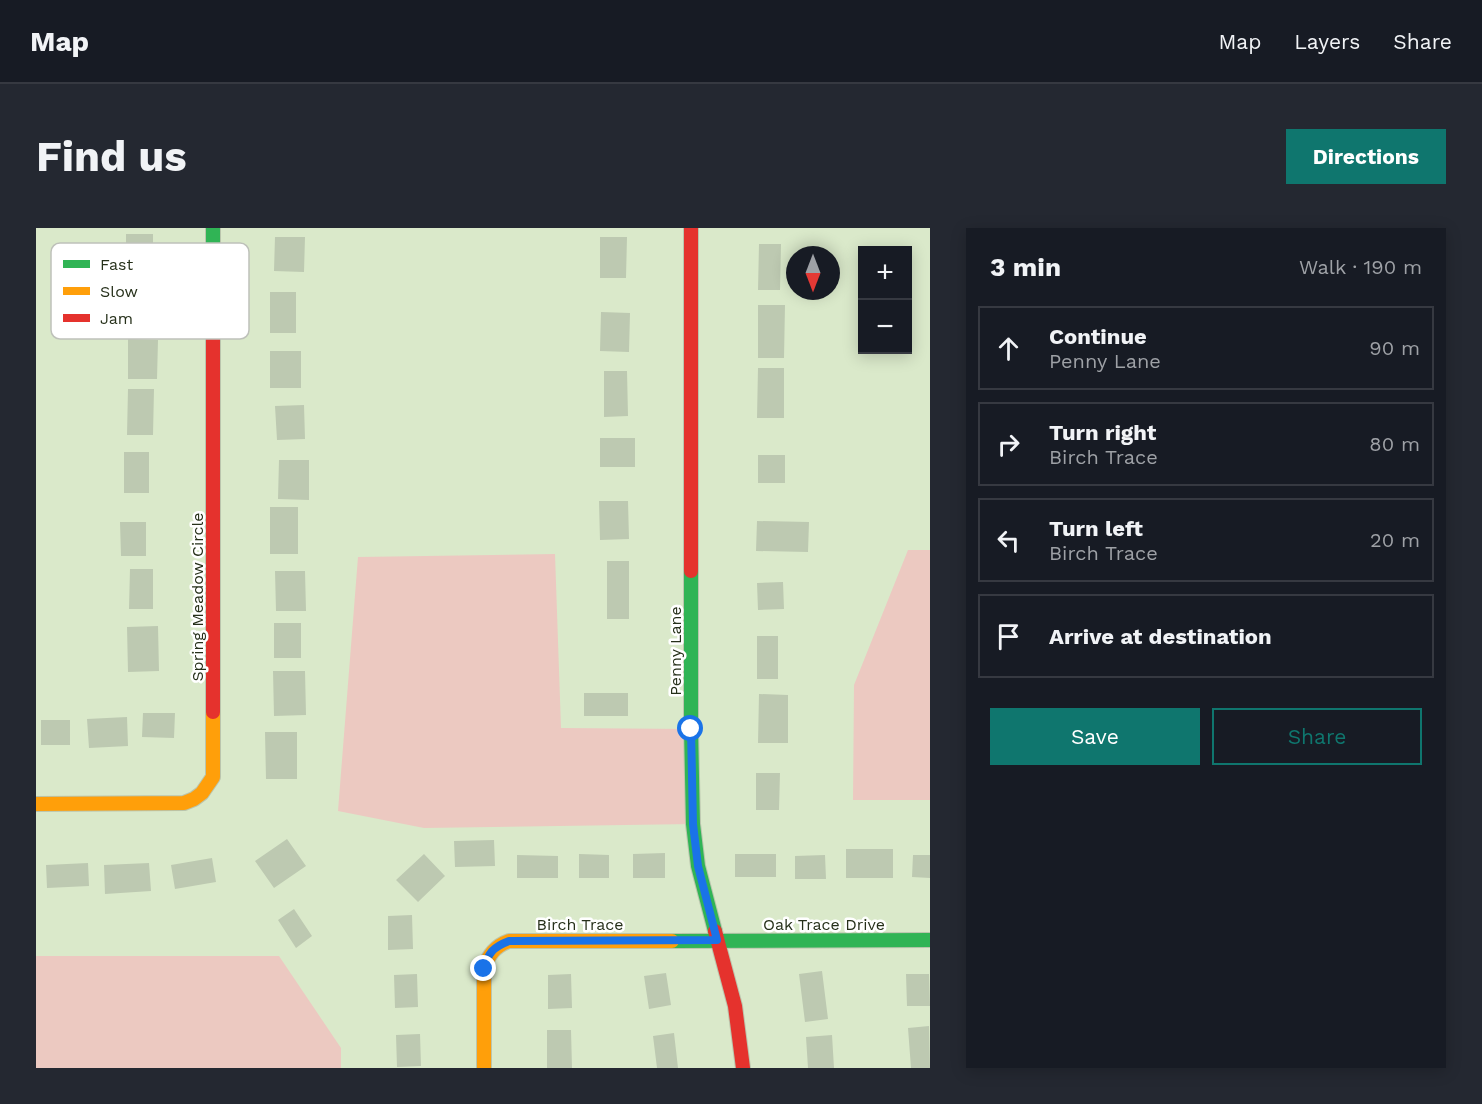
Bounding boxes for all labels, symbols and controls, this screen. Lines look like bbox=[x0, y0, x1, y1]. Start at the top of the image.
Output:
text: Map bbox=[30, 25, 89, 58]
text: Map bbox=[1218, 29, 1261, 54]
text: Layers bbox=[1294, 29, 1360, 54]
text: Share bbox=[1393, 29, 1452, 54]
button: Directions bbox=[1286, 129, 1446, 184]
text: Find us bbox=[36, 132, 187, 181]
legend bbox=[51, 243, 249, 339]
north arrow bbox=[786, 246, 840, 300]
map controls bbox=[858, 246, 912, 354]
button: + bbox=[858, 246, 912, 300]
text: 3 min bbox=[990, 252, 1061, 282]
text: Fast bbox=[100, 255, 133, 274]
text: Walk · 190 m bbox=[1299, 255, 1422, 279]
text: Slow bbox=[100, 282, 138, 301]
button: − bbox=[858, 300, 912, 354]
text: Jam bbox=[100, 309, 133, 328]
text: Continue bbox=[1049, 324, 1147, 349]
icon: ahead bbox=[992, 332, 1025, 365]
text: 90 m bbox=[1369, 336, 1420, 360]
text: Penny Lane bbox=[1049, 349, 1161, 373]
text: Turn right bbox=[1049, 420, 1156, 445]
icon: right bbox=[992, 428, 1025, 461]
text: 80 m bbox=[1369, 432, 1420, 456]
text: Birch Trace bbox=[1049, 445, 1158, 469]
street label: Spring Meadow Circle bbox=[188, 512, 207, 682]
text: Turn left bbox=[1049, 516, 1143, 541]
icon: left bbox=[992, 524, 1025, 557]
text: 20 m bbox=[1370, 528, 1420, 552]
text: Birch Trace bbox=[1049, 541, 1158, 565]
street label: Penny Lane bbox=[666, 606, 685, 696]
icon: arrive bbox=[992, 620, 1025, 653]
text: Arrive at destination bbox=[1049, 624, 1272, 649]
button: Save bbox=[990, 708, 1200, 765]
button: Share bbox=[1212, 708, 1422, 765]
route start bbox=[677, 715, 703, 741]
street label: Birch Trace bbox=[537, 915, 623, 934]
street label: Oak Trace Drive bbox=[763, 915, 885, 934]
route end bbox=[470, 955, 496, 981]

